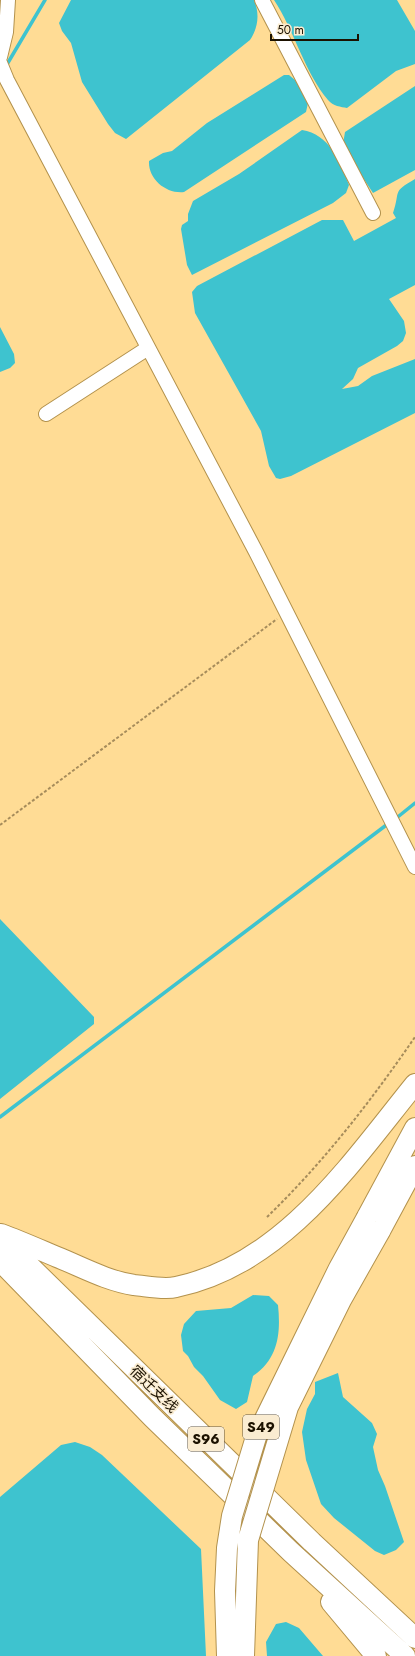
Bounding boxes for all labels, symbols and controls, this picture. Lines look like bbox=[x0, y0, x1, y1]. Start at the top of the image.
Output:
scale bar bbox=[271, 16, 358, 42]
text: 50 m bbox=[277, 21, 304, 39]
street label: 宿迁支线 bbox=[125, 1360, 183, 1418]
road number: S49 bbox=[243, 1415, 279, 1439]
road number: S96 bbox=[188, 1427, 224, 1451]

